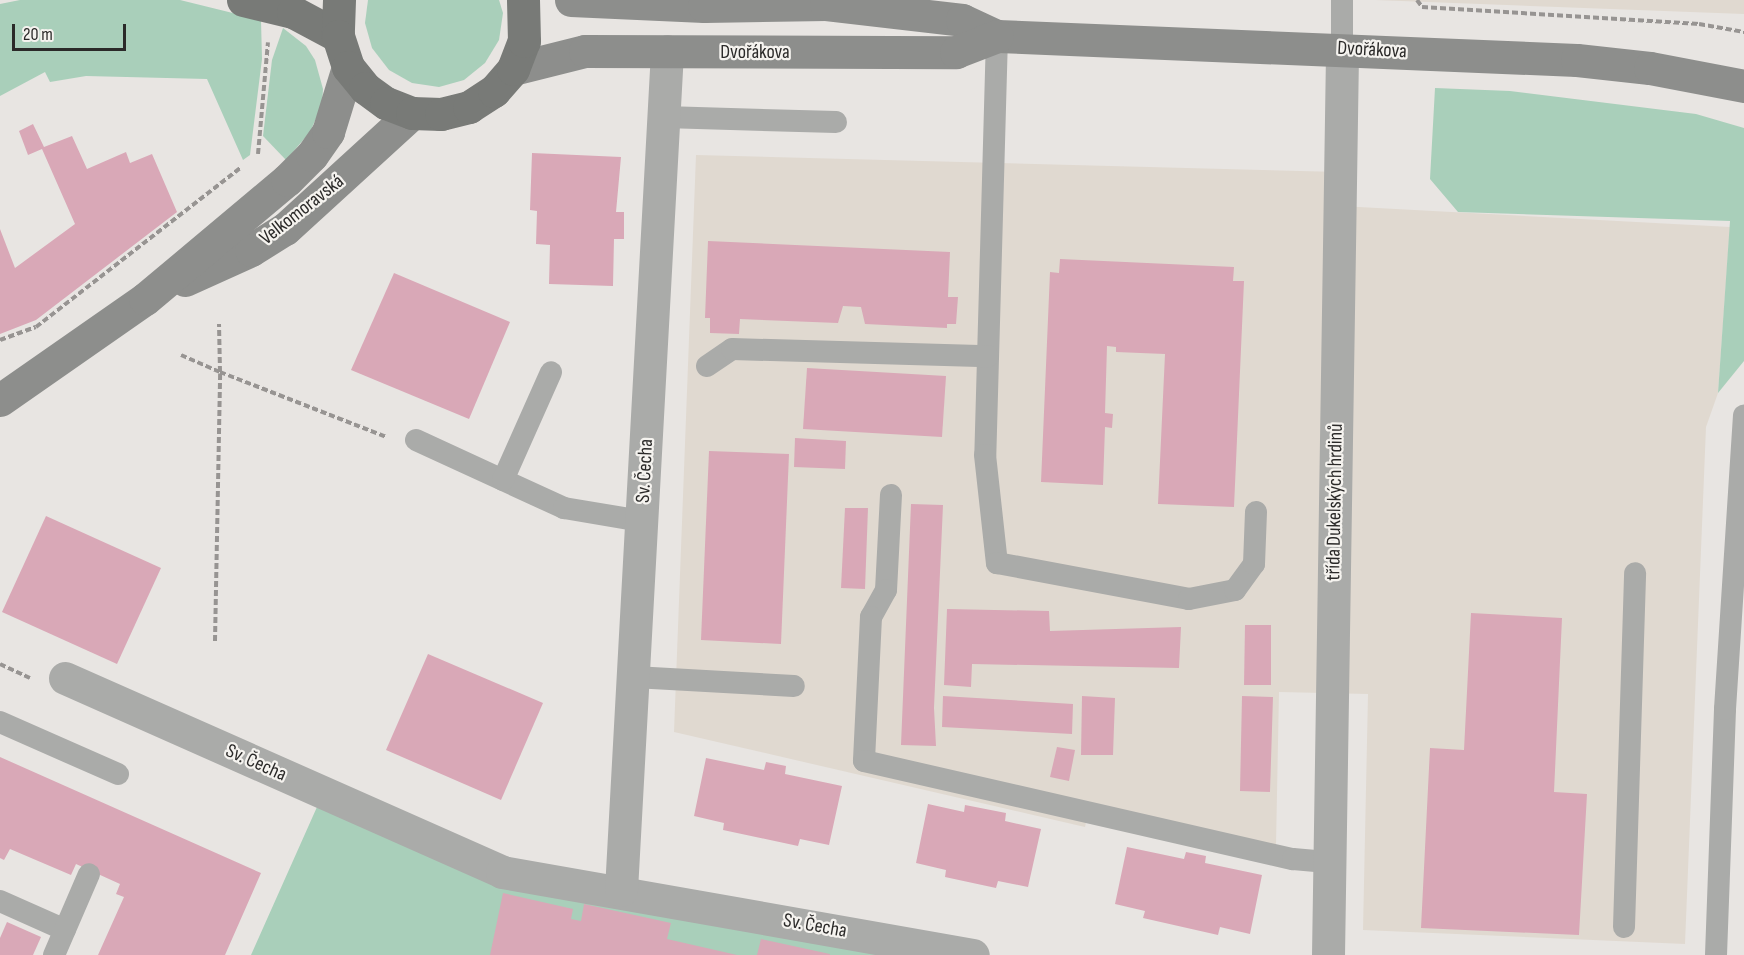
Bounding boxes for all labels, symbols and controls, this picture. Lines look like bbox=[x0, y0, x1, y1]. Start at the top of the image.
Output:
scale bar bbox=[15, 12, 129, 50]
text: 20 m bbox=[23, 24, 53, 45]
street label: Dvořákova bbox=[1337, 36, 1407, 64]
street label: Dvořákova bbox=[720, 40, 790, 64]
street label: Velkomoravská bbox=[255, 170, 349, 250]
street label: třída Dukelských hrdinů bbox=[1322, 423, 1348, 581]
street label: Sv. Čecha bbox=[631, 438, 659, 504]
street label: Sv. Čecha bbox=[222, 739, 290, 787]
street label: Sv. Čecha bbox=[781, 909, 849, 943]

